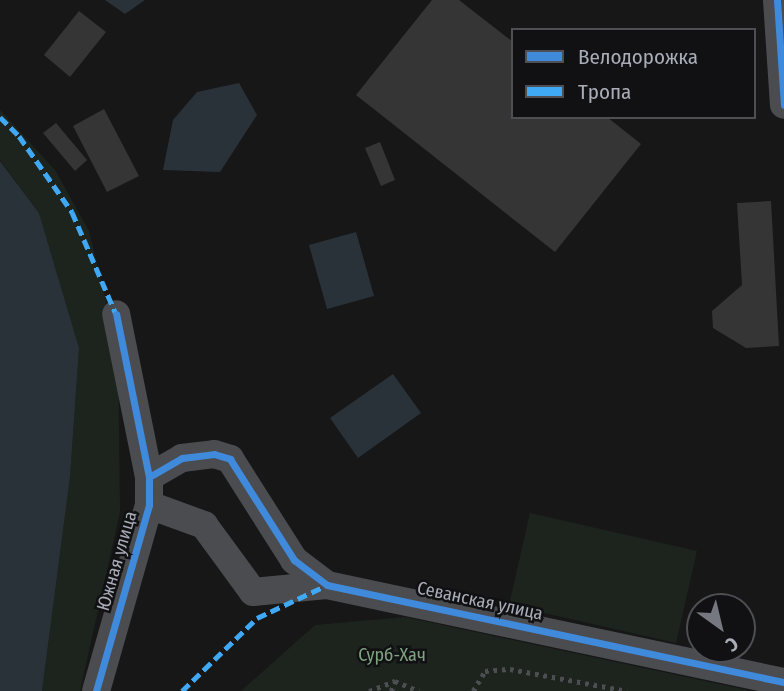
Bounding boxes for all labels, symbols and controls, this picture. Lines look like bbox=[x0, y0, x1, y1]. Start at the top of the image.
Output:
legend bbox=[511, 28, 756, 119]
text: Велодорожка bbox=[578, 44, 698, 70]
text: Тропа bbox=[578, 79, 631, 105]
street label: Южная улица bbox=[92, 509, 142, 613]
street label: Севанская улица bbox=[415, 577, 545, 625]
north arrow bbox=[686, 593, 756, 663]
text: С bbox=[721, 632, 742, 656]
park label: Сурб-Хач bbox=[358, 644, 426, 666]

